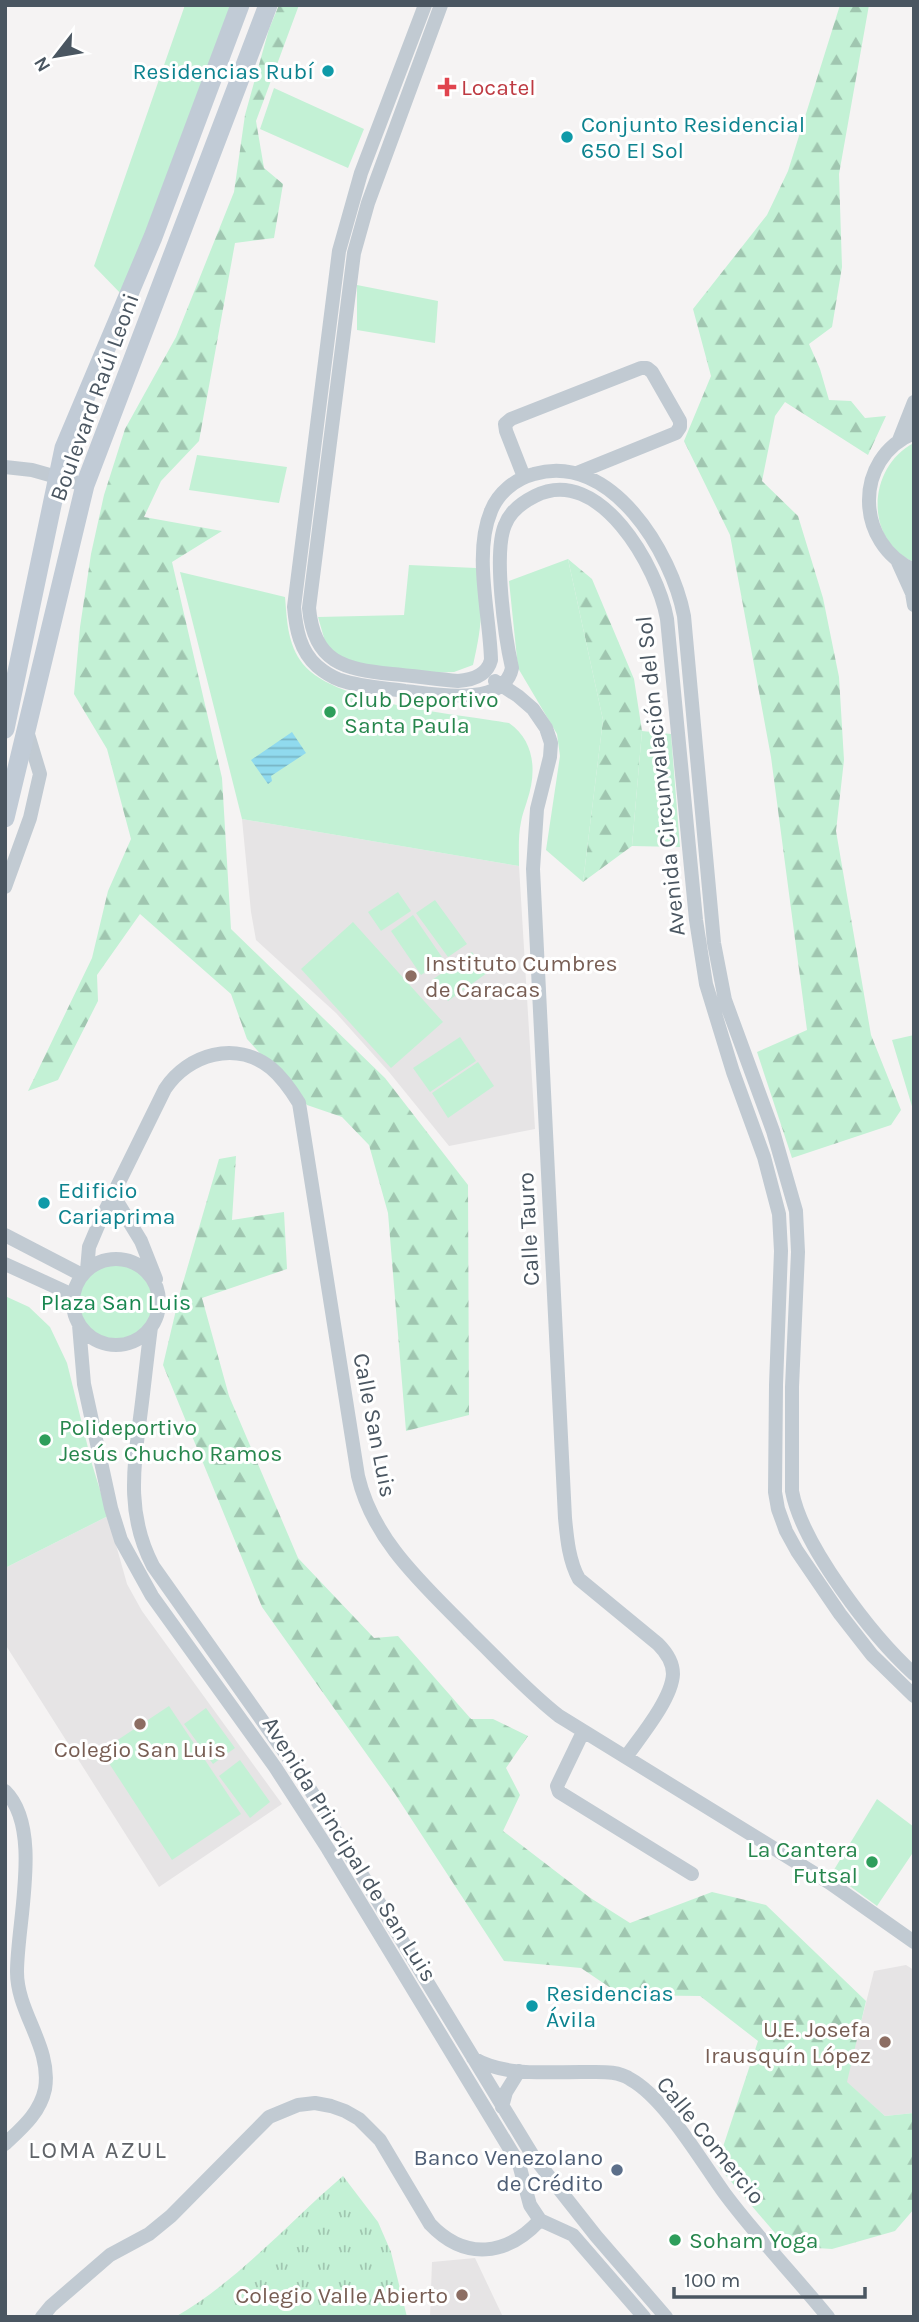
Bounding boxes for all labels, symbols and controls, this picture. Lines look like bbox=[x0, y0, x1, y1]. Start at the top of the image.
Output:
north arrow bbox=[21, 21, 91, 91]
text: N bbox=[29, 53, 55, 76]
place label: Residencias Rubí bbox=[132, 58, 314, 85]
marker: Residencias Rubí bbox=[320, 63, 336, 79]
place label: Locatel bbox=[461, 74, 536, 101]
marker: Locatel bbox=[439, 79, 455, 95]
place label: Conjunto Residencial 650 El Sol bbox=[581, 111, 805, 164]
marker: Conjunto Residencial 650 El Sol bbox=[559, 129, 575, 145]
street label: Boulevard Raúl Leoni bbox=[44, 290, 145, 505]
street label: Avenida Circunvalación del Sol bbox=[630, 615, 691, 937]
place label: Club Deportivo Santa Paula bbox=[344, 686, 499, 739]
marker: Club Deportivo Santa Paula bbox=[322, 704, 338, 720]
place label: Instituto Cumbres de Caracas bbox=[425, 950, 618, 1003]
marker: Instituto Cumbres de Caracas bbox=[403, 968, 419, 984]
street label: Calle Tauro bbox=[512, 1171, 545, 1287]
place label: Edificio Cariaprima bbox=[58, 1177, 175, 1230]
marker: Edificio Cariaprima bbox=[36, 1195, 52, 1211]
park label: Plaza San Luis bbox=[41, 1289, 191, 1316]
street label: Calle San Luis bbox=[347, 1351, 402, 1500]
place label: Polideportivo Jesús Chucho Ramos bbox=[59, 1414, 282, 1467]
marker: Polideportivo Jesús Chucho Ramos bbox=[37, 1432, 53, 1448]
street label: Avenida Principal de San Luis bbox=[257, 1712, 442, 1987]
marker: Colegio San Luis bbox=[132, 1716, 148, 1732]
place label: Colegio San Luis bbox=[54, 1736, 226, 1763]
place label: La Cantera Futsal bbox=[747, 1836, 858, 1889]
marker: La Cantera Futsal bbox=[864, 1854, 880, 1870]
place label: Residencias Ávila bbox=[546, 1980, 674, 2033]
marker: Residencias Ávila bbox=[524, 1998, 540, 2014]
place label: U.E. Josefa Irausquín López bbox=[705, 2016, 871, 2069]
marker: U.E. Josefa Irausquín López bbox=[877, 2034, 893, 2050]
street label: Calle Comercio bbox=[651, 2071, 770, 2210]
district label: LOMA AZUL bbox=[28, 2136, 168, 2164]
place label: Banco Venezolano de Crédito bbox=[414, 2144, 603, 2197]
marker: Banco Venezolano de Crédito bbox=[609, 2162, 625, 2178]
place label: Soham Yoga bbox=[689, 2227, 818, 2254]
marker: Soham Yoga bbox=[667, 2232, 683, 2248]
scale bar bbox=[674, 2256, 865, 2300]
text: 100 m bbox=[684, 2268, 741, 2292]
place label: Colegio Valle Abierto bbox=[235, 2282, 448, 2309]
marker: Colegio Valle Abierto bbox=[454, 2287, 470, 2303]

